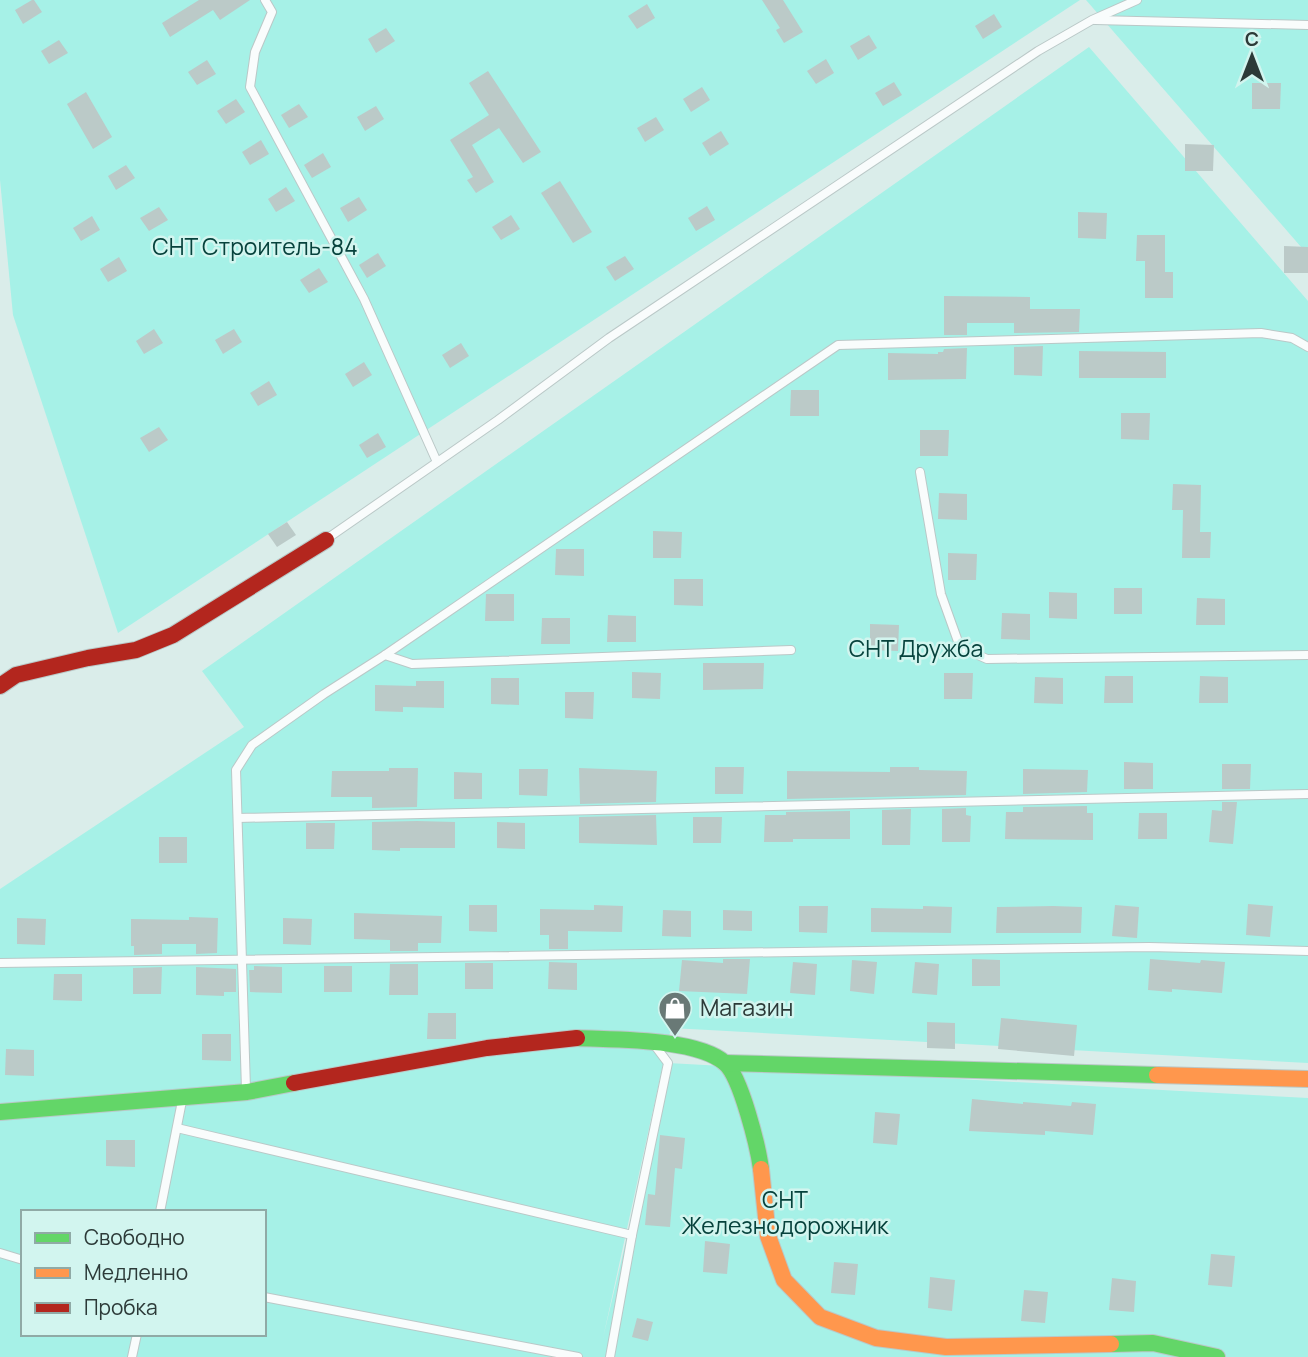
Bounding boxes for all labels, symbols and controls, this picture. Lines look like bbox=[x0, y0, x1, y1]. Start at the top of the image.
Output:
north arrow bbox=[1217, 21, 1287, 91]
text: С bbox=[1245, 26, 1259, 52]
park label: СНТ Строитель-84 bbox=[152, 230, 358, 262]
park label: СНТ Дружба bbox=[849, 632, 983, 664]
shop icon: Магазин bbox=[656, 989, 694, 1038]
place label: Магазин bbox=[700, 991, 793, 1023]
park label: СНТ Железнодорожник bbox=[682, 1183, 889, 1241]
legend bbox=[21, 1210, 266, 1336]
text: Свободно bbox=[84, 1223, 185, 1251]
text: Медленно bbox=[84, 1258, 188, 1286]
text: Пробка bbox=[84, 1293, 158, 1321]

